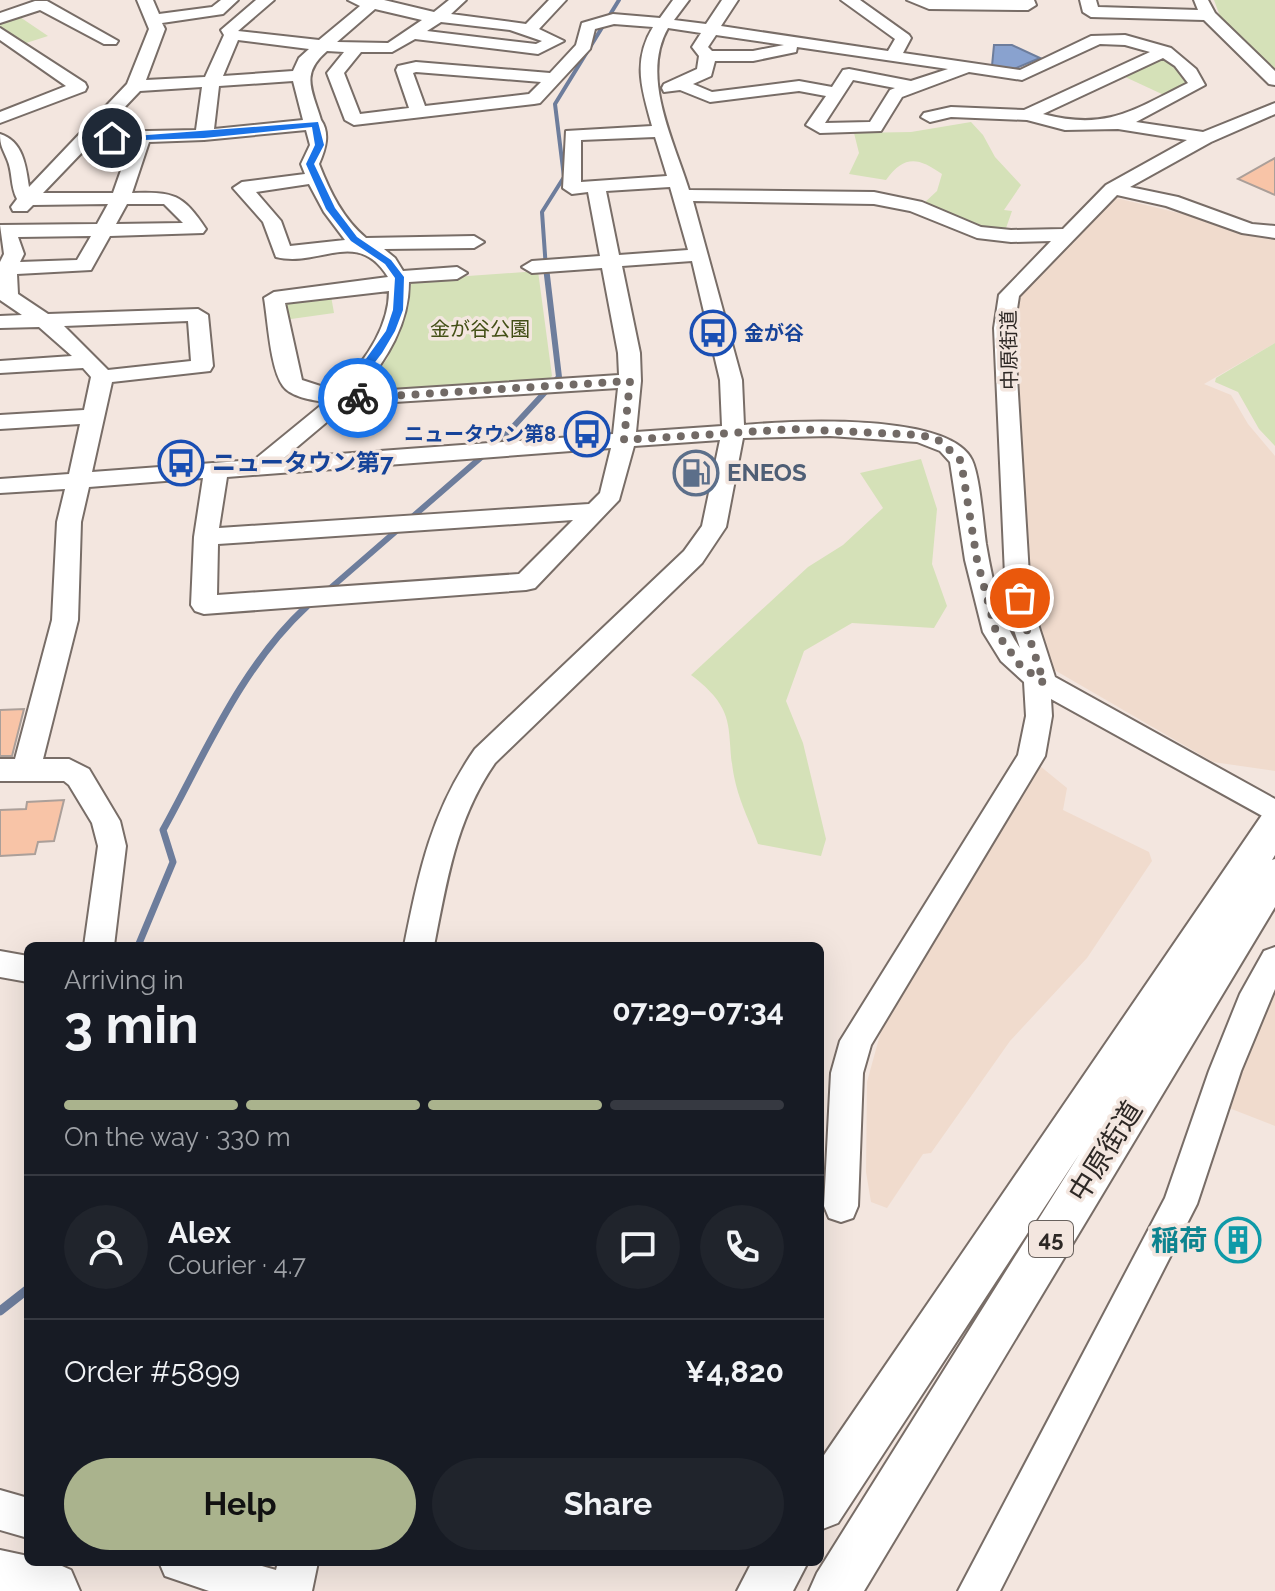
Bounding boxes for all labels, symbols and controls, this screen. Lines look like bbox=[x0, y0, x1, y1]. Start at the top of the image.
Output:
pin bbox=[78, 104, 146, 172]
icon: home bbox=[90, 116, 134, 160]
bus stop icon: 金が谷 bbox=[689, 309, 737, 357]
street label: 中原街道 bbox=[996, 310, 1022, 390]
park label: 金が谷公園 bbox=[430, 317, 530, 341]
place label: 金が谷 bbox=[744, 321, 804, 345]
courier bbox=[318, 358, 398, 438]
icon: bike bbox=[336, 376, 380, 420]
bus stop icon: ニュータウン第8 bbox=[563, 410, 611, 458]
place label: ニュータウン第8 bbox=[404, 422, 556, 446]
bus stop icon: ニュータウン第7 bbox=[157, 439, 205, 487]
place label: ニュータウン第7 bbox=[212, 448, 394, 477]
fuel station icon: ENEOS bbox=[672, 449, 720, 497]
place label: ENEOS bbox=[727, 458, 807, 487]
pin bbox=[986, 564, 1054, 632]
icon: bag bbox=[998, 576, 1042, 620]
text: Arriving in bbox=[64, 965, 184, 995]
text: 07:29–07:34 bbox=[612, 993, 784, 1028]
text: 3 min bbox=[64, 994, 199, 1055]
street label: 中原街道 bbox=[1062, 1095, 1149, 1208]
text: On the way · 330 m bbox=[64, 1122, 291, 1152]
button: person bbox=[64, 1205, 148, 1289]
button: chat bbox=[596, 1205, 680, 1289]
button: phone bbox=[700, 1205, 784, 1289]
text: Alex bbox=[168, 1215, 231, 1250]
building icon: 稲荷 bbox=[1214, 1216, 1262, 1264]
road number: 45 bbox=[1029, 1221, 1073, 1257]
place label: 稲荷 bbox=[1151, 1224, 1207, 1257]
text: Courier · 4.7 bbox=[168, 1250, 306, 1280]
text: Order #5899 bbox=[64, 1354, 240, 1389]
text: ¥4,820 bbox=[685, 1354, 784, 1389]
button: Help bbox=[64, 1458, 416, 1550]
button: Share bbox=[432, 1458, 784, 1550]

